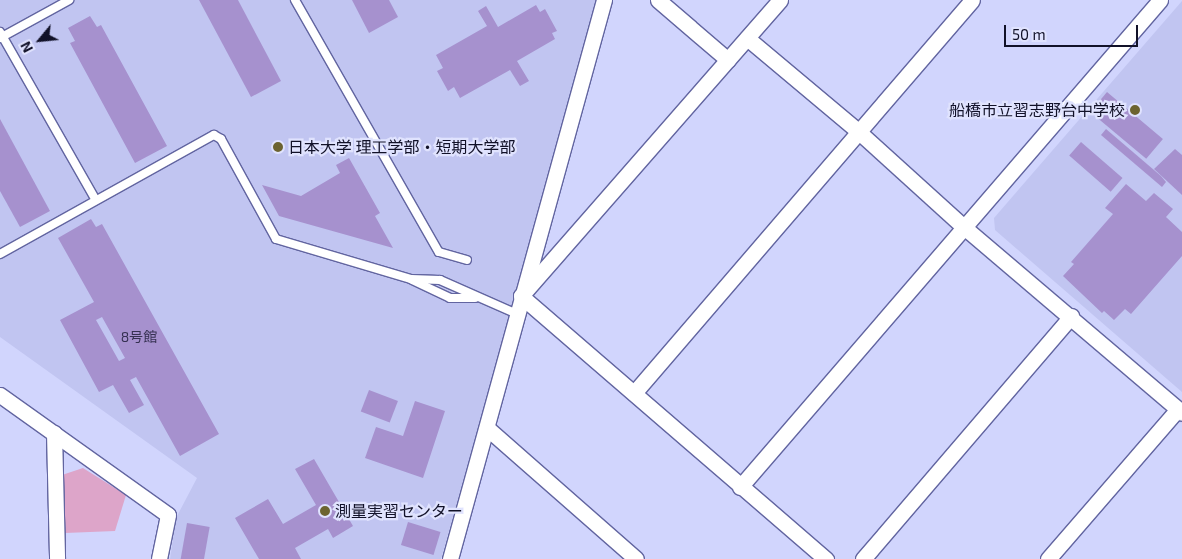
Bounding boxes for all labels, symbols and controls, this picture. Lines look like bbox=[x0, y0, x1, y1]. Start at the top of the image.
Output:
north arrow bbox=[15, 15, 65, 65]
scale bar bbox=[1007, 15, 1141, 47]
text: 50 m bbox=[1012, 25, 1046, 43]
text: N bbox=[16, 39, 36, 56]
place label: 船橋市立習志野台中学校 bbox=[949, 100, 1125, 120]
marker: 船橋市立習志野台中学校 bbox=[1129, 104, 1141, 116]
place label: 日本大学 理工学部・短期大学部 bbox=[288, 137, 516, 157]
marker: 日本大学 理工学部・短期大学部 bbox=[272, 141, 284, 153]
house number: 8号館 bbox=[121, 329, 157, 345]
place label: 測量実習センター bbox=[335, 501, 463, 521]
marker: 測量実習センター bbox=[319, 505, 331, 517]

